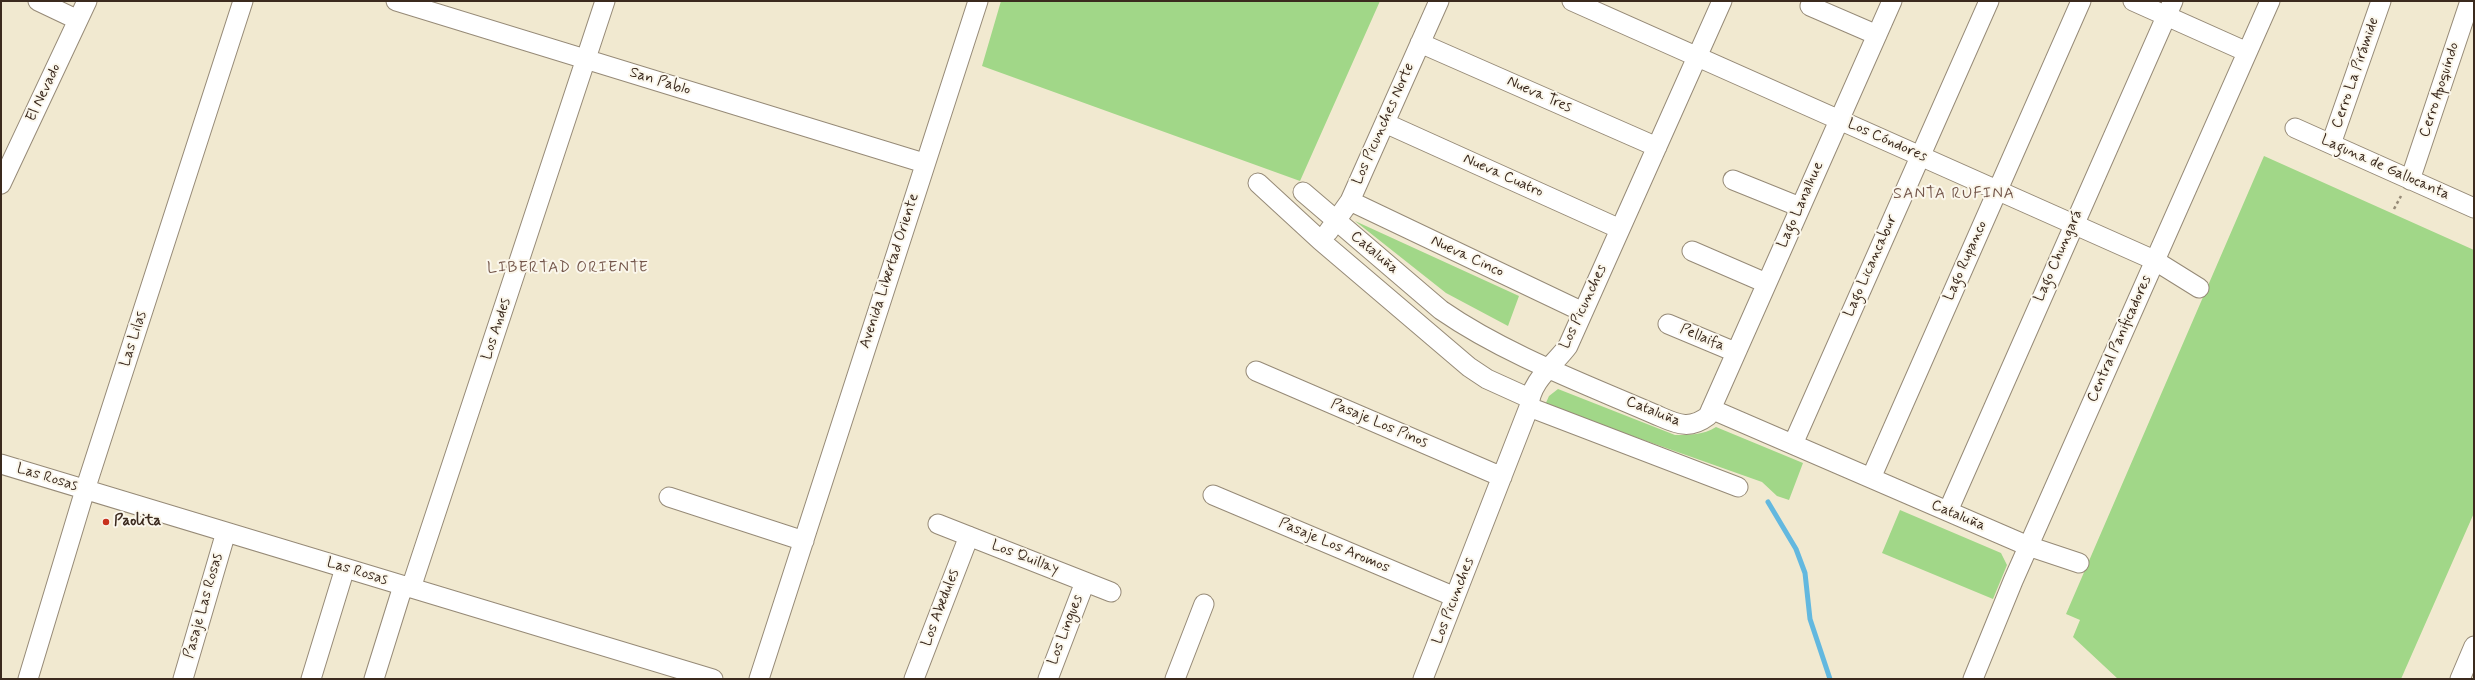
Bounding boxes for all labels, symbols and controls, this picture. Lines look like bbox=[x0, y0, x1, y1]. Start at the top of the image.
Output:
street label: Cerro La Pirámide bbox=[2329, 15, 2383, 131]
street label: Cerro Apoquindo bbox=[2416, 40, 2464, 140]
street label: Los Picunches Norte bbox=[1349, 60, 1419, 188]
street label: El Nevado bbox=[23, 61, 65, 125]
street label: San Pablo bbox=[627, 64, 693, 100]
street label: Nueva Tres bbox=[1504, 73, 1574, 117]
street label: Los Cóndores bbox=[1844, 115, 1930, 167]
street label: Laguna de Gallocanta bbox=[2318, 131, 2452, 205]
street label: Nueva Cuatro bbox=[1460, 150, 1546, 202]
street label: Lago Lanalhue bbox=[1774, 159, 1828, 251]
district label: SANTA RUFINA bbox=[1892, 185, 2016, 205]
street label: Avenida Libertad Oriente bbox=[856, 191, 924, 351]
street label: Lago Chungará bbox=[2031, 207, 2087, 305]
street label: Lago Licancabur bbox=[1840, 212, 1902, 320]
street label: Lago Rupanco bbox=[1940, 218, 1992, 304]
street label: Cataluña bbox=[1346, 228, 1402, 278]
street label: Nueva Cinco bbox=[1428, 232, 1506, 282]
district label: LIBERTAD ORIENTE bbox=[484, 259, 652, 279]
street label: Los Picunches bbox=[1557, 262, 1611, 352]
street label: Central Panificadores bbox=[2084, 273, 2156, 405]
street label: Los Andes bbox=[479, 296, 515, 362]
street label: Las Lilas bbox=[117, 309, 151, 369]
street label: Pellaifa bbox=[1677, 321, 1727, 355]
street label: Cataluña bbox=[1623, 393, 1683, 431]
street label: Pasaje Los Pinos bbox=[1328, 395, 1430, 453]
street label: Las Rosas bbox=[14, 460, 80, 496]
street label: Cataluña bbox=[1928, 497, 1988, 535]
place label: Paolita bbox=[114, 513, 161, 531]
street label: Pasaje Los Aromos bbox=[1276, 515, 1392, 577]
marker: Paolita bbox=[101, 517, 111, 527]
street label: Los Quillay bbox=[989, 537, 1061, 579]
street label: Pasaje Las Rosas bbox=[180, 551, 228, 661]
street label: Las Rosas bbox=[324, 554, 390, 590]
street label: Los Picunches bbox=[1429, 555, 1479, 647]
street label: Los Abedules bbox=[918, 567, 964, 649]
street label: Los Lingues bbox=[1044, 592, 1088, 668]

